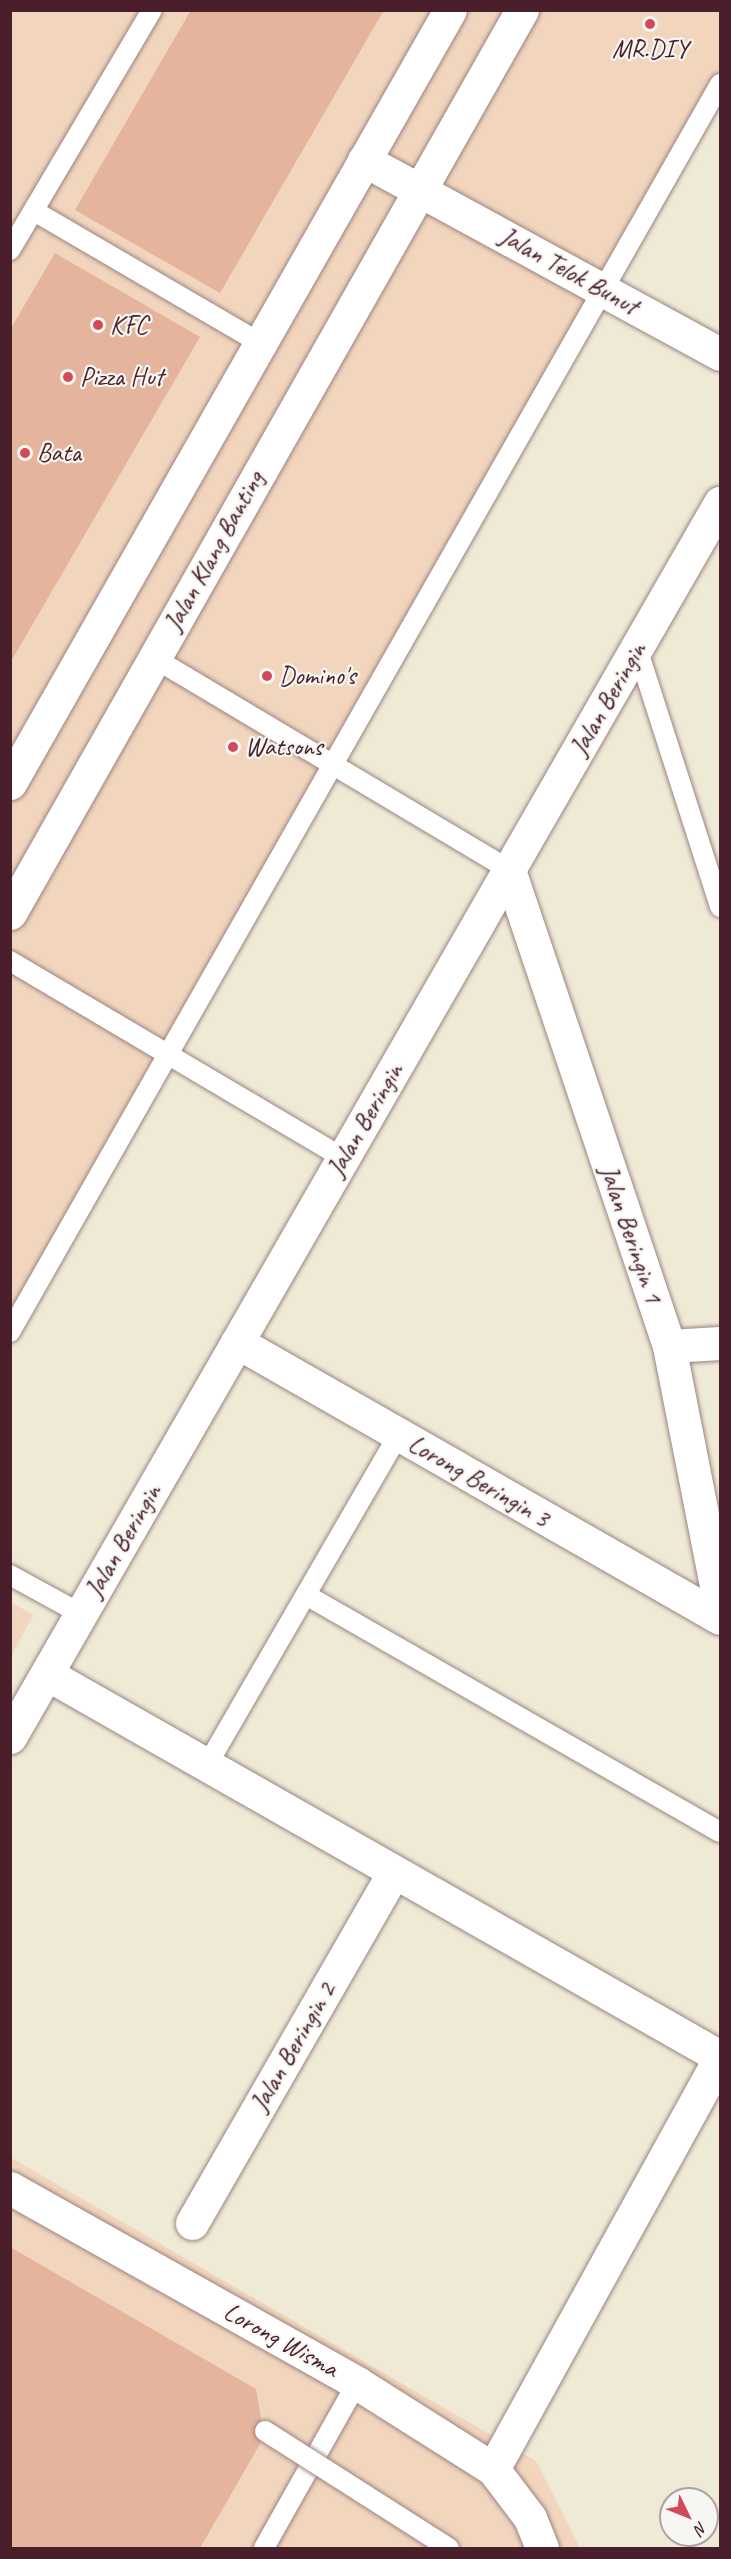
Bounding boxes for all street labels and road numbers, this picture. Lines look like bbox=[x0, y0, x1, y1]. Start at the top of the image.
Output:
street label: Jalan Telok Bunut bbox=[495, 220, 643, 322]
street label: Jalan Klang Banting bbox=[157, 465, 271, 637]
street label: Jalan Beringin bbox=[563, 637, 653, 761]
street label: Jalan Beringin bbox=[320, 1058, 410, 1182]
street label: Jalan Beringin 1 bbox=[593, 1161, 669, 1307]
street label: Lorong Beringin 3 bbox=[403, 1428, 555, 1534]
street label: Jalan Beringin bbox=[78, 1479, 168, 1603]
street label: Jalan Beringin 2 bbox=[244, 1977, 342, 2117]
street label: Lorong Wisma bbox=[219, 2296, 343, 2384]

